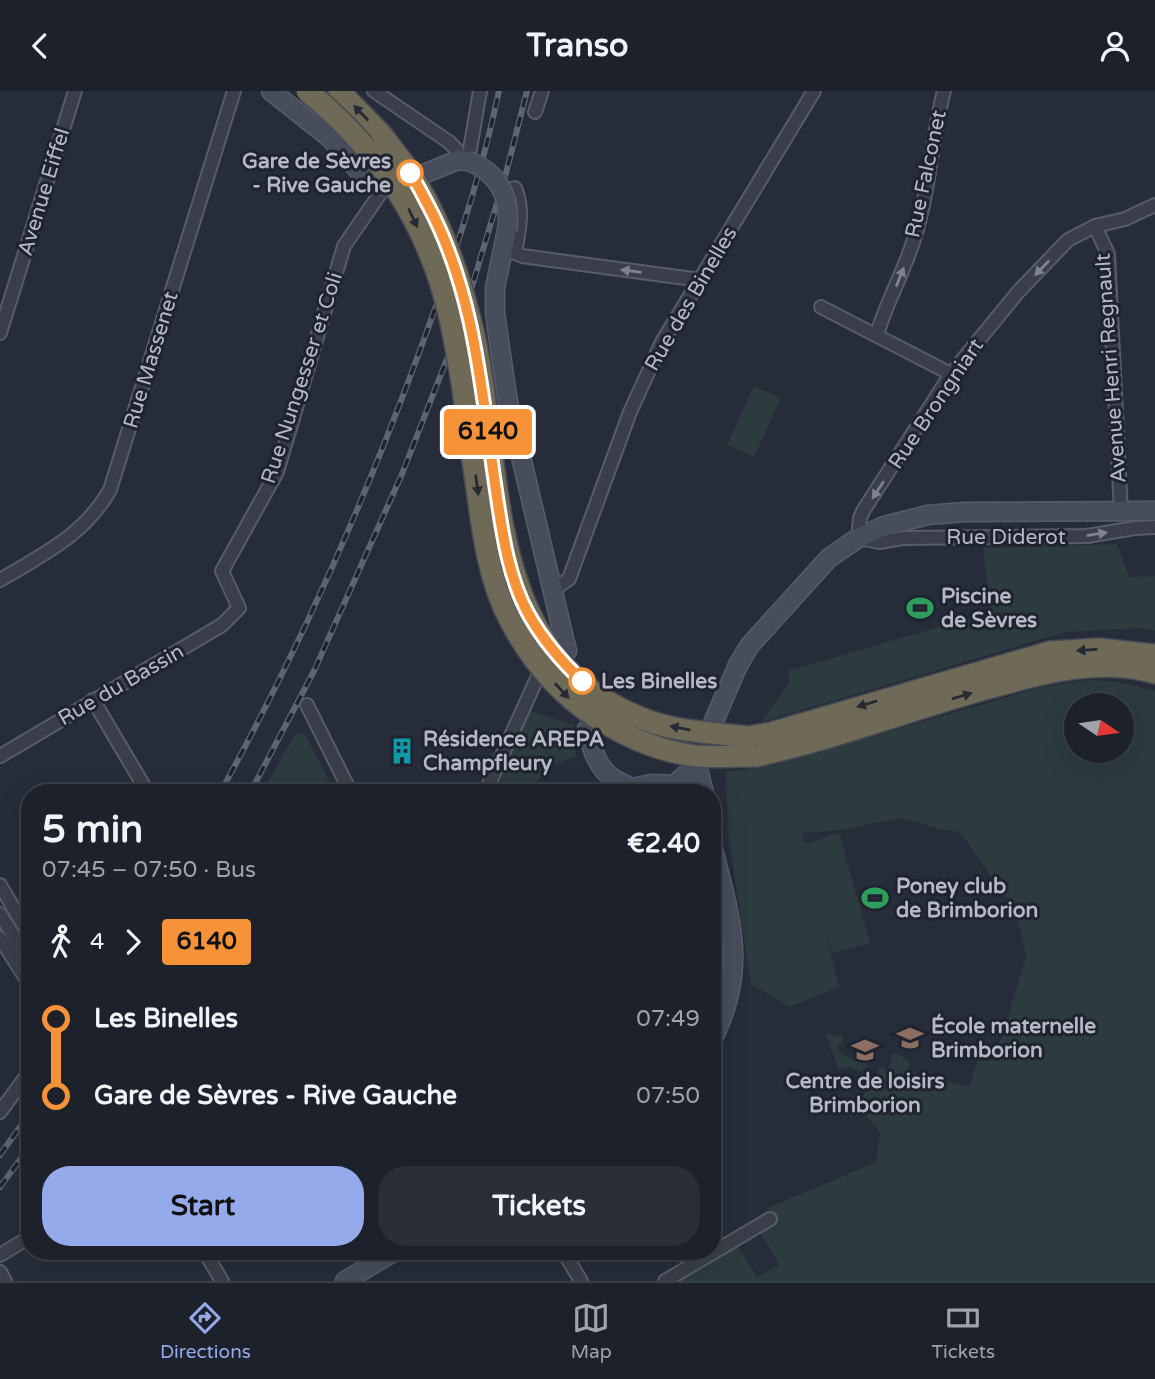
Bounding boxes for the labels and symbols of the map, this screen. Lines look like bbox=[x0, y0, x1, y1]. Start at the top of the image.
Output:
one-way arrow bbox=[352, 104, 369, 121]
street label: Rue Falconet bbox=[900, 108, 952, 240]
street label: Avenue Eiffel bbox=[13, 125, 75, 259]
place label: Gare de Sèvres - Rive Gauche bbox=[242, 149, 391, 198]
marker: Gare de Sèvres - Rive Gauche bbox=[397, 160, 423, 186]
one-way arrow bbox=[408, 207, 419, 228]
street label: Rue des Binelles bbox=[640, 222, 742, 376]
street label: Avenue Henri Regnault bbox=[1091, 252, 1131, 484]
one-way arrow bbox=[1034, 259, 1050, 276]
one-way arrow bbox=[620, 265, 642, 276]
one-way arrow bbox=[894, 267, 905, 288]
street label: Rue Nungesser et Coli bbox=[256, 269, 348, 487]
street label: Rue Massenet bbox=[118, 288, 184, 432]
street label: Rue Brongniart bbox=[883, 334, 989, 474]
line badge: 6140 bbox=[439, 409, 537, 455]
one-way arrow bbox=[471, 474, 482, 496]
one-way arrow bbox=[871, 480, 884, 499]
street label: Rue Diderot bbox=[946, 525, 1066, 550]
one-way arrow bbox=[1086, 528, 1108, 539]
place label: Piscine de Sèvres bbox=[941, 584, 1037, 633]
sports icon: Piscine de Sèvres bbox=[905, 593, 935, 623]
street label: Rue du Bassin bbox=[54, 639, 188, 731]
one-way arrow bbox=[1076, 645, 1098, 656]
marker: Les Binelles bbox=[569, 668, 595, 694]
place label: Les Binelles bbox=[601, 669, 717, 694]
one-way arrow bbox=[553, 682, 569, 699]
one-way arrow bbox=[951, 690, 973, 701]
north arrow bbox=[1064, 693, 1134, 763]
one-way arrow bbox=[856, 699, 877, 709]
one-way arrow bbox=[669, 722, 691, 733]
place label: Résidence AREPA Champfleury bbox=[423, 727, 604, 776]
building icon: Résidence AREPA Champfleury bbox=[387, 736, 417, 766]
place label: Poney club de Brimborion bbox=[896, 874, 1038, 923]
sports icon: Poney club de Brimborion bbox=[860, 883, 890, 913]
place label: École maternelle Brimborion bbox=[931, 1013, 1096, 1063]
school or university icon: École maternelle Brimborion bbox=[895, 1023, 925, 1053]
school or university icon: Centre de loisirs Brimborion bbox=[850, 1035, 880, 1065]
place label: Centre de loisirs Brimborion bbox=[785, 1069, 945, 1118]

